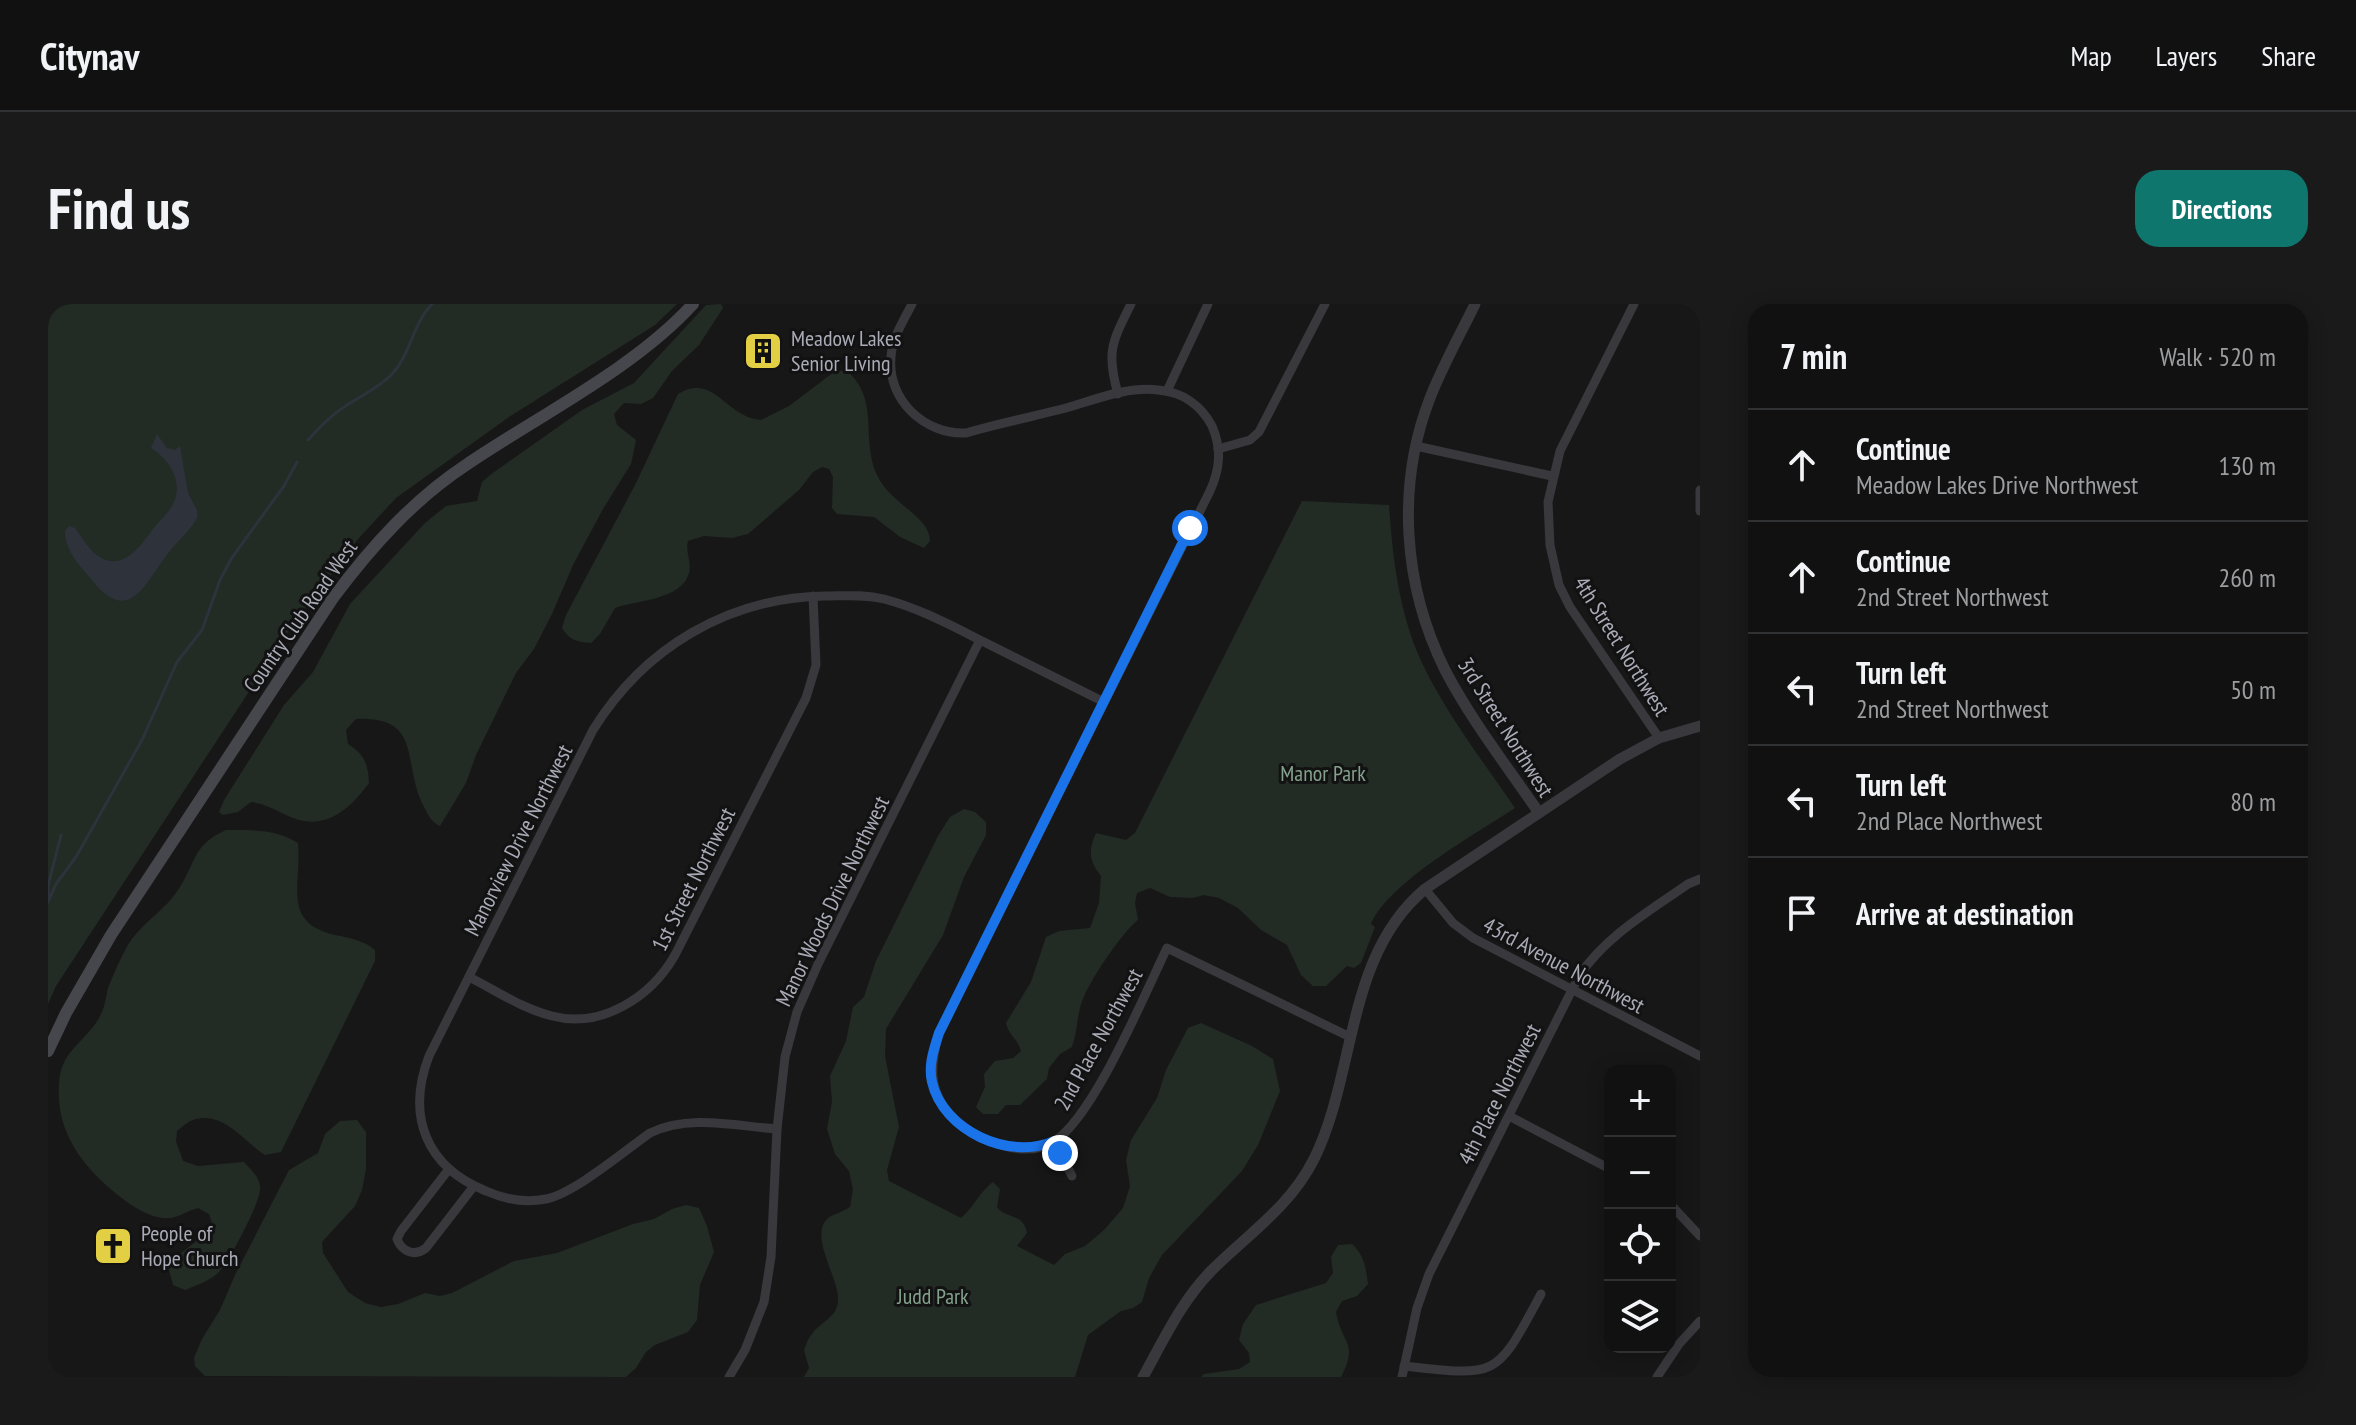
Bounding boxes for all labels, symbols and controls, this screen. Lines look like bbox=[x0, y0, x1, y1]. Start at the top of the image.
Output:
text: Citynav bbox=[40, 31, 139, 80]
text: Map bbox=[2070, 37, 2112, 74]
text: Layers bbox=[2156, 37, 2217, 74]
text: Share bbox=[2261, 37, 2316, 74]
button: Directions bbox=[2135, 170, 2308, 247]
text: Find us bbox=[48, 172, 190, 244]
place label: Meadow Lakes Senior Living bbox=[791, 324, 901, 377]
building icon: Meadow Lakes Senior Living bbox=[742, 330, 784, 372]
text: 7 min bbox=[1780, 334, 1847, 378]
text: Walk · 520 m bbox=[2159, 340, 2276, 373]
text: Continue bbox=[1856, 429, 1951, 468]
icon: ahead bbox=[1780, 443, 1824, 487]
text: 130 m bbox=[2218, 449, 2276, 482]
text: Meadow Lakes Drive Northwest bbox=[1856, 468, 2138, 501]
route start bbox=[1172, 510, 1208, 546]
street label: Country Club Road West bbox=[237, 534, 363, 698]
text: Continue bbox=[1856, 541, 1951, 580]
icon: ahead bbox=[1780, 555, 1824, 599]
text: 260 m bbox=[2218, 561, 2276, 594]
street label: 4th Street Northwest bbox=[1568, 571, 1676, 721]
text: 2nd Street Northwest bbox=[1856, 580, 2049, 613]
street label: 3rd Street Northwest bbox=[1452, 652, 1560, 802]
text: Turn left bbox=[1856, 653, 1946, 692]
icon: left bbox=[1780, 667, 1824, 711]
text: 50 m bbox=[2230, 673, 2276, 706]
text: 2nd Street Northwest bbox=[1856, 692, 2049, 725]
street label: Manorview Drive Northwest bbox=[458, 740, 578, 940]
park label: Manor Park bbox=[1280, 759, 1366, 787]
text: Turn left bbox=[1856, 765, 1946, 804]
icon: left bbox=[1780, 779, 1824, 823]
text: 80 m bbox=[2230, 785, 2276, 818]
street label: Manor Woods Drive Northwest bbox=[769, 791, 895, 1011]
street label: 1st Street Northwest bbox=[645, 803, 741, 955]
text: 2nd Place Northwest bbox=[1856, 804, 2042, 837]
icon: arrive bbox=[1780, 891, 1824, 935]
text: Arrive at destination bbox=[1856, 894, 2074, 933]
street label: 43rd Avenue Northwest bbox=[1479, 911, 1649, 1019]
street label: 2nd Place Northwest bbox=[1048, 963, 1148, 1115]
street label: 4th Place Northwest bbox=[1451, 1019, 1547, 1169]
map controls bbox=[1604, 1065, 1676, 1353]
button: + bbox=[1604, 1065, 1676, 1137]
route end bbox=[1042, 1135, 1078, 1171]
button: − bbox=[1604, 1137, 1676, 1209]
button: locate bbox=[1604, 1209, 1676, 1281]
place label: People of Hope Church bbox=[141, 1219, 238, 1272]
church icon: People of Hope Church bbox=[92, 1225, 134, 1267]
button: layers bbox=[1604, 1281, 1676, 1353]
park label: Judd Park bbox=[896, 1282, 969, 1310]

